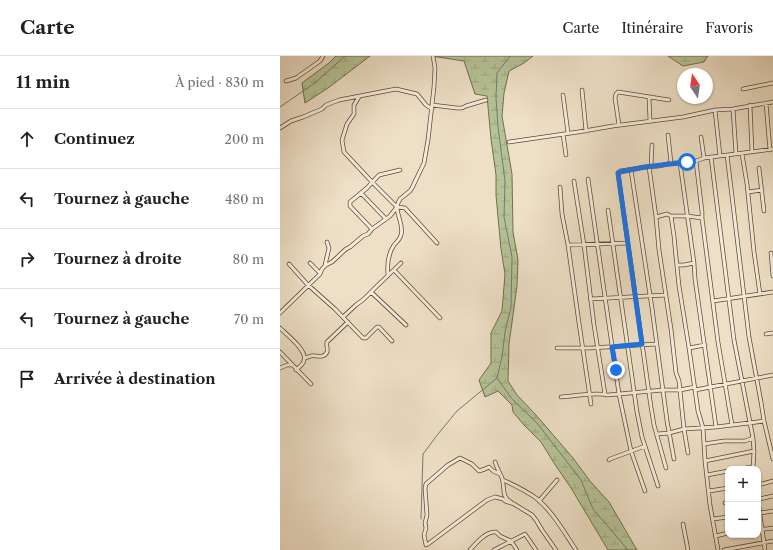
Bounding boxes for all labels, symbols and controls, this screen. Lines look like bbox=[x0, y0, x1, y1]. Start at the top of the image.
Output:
text: Carte bbox=[20, 16, 75, 39]
text: Carte bbox=[563, 19, 599, 37]
text: Itinéraire bbox=[621, 19, 683, 37]
text: Favoris bbox=[705, 19, 753, 37]
north arrow bbox=[677, 68, 713, 104]
text: 11 min bbox=[16, 72, 70, 92]
text: À pied · 830 m bbox=[175, 74, 264, 90]
icon: ahead bbox=[16, 128, 38, 150]
text: Continuez bbox=[54, 129, 135, 148]
text: 200 m bbox=[224, 131, 264, 147]
route start bbox=[678, 153, 696, 171]
icon: left bbox=[16, 188, 38, 210]
text: Tournez à gauche bbox=[54, 189, 190, 208]
text: 480 m bbox=[225, 191, 264, 207]
icon: right bbox=[16, 248, 38, 270]
text: Tournez à droite bbox=[54, 249, 182, 268]
text: 80 m bbox=[232, 251, 264, 267]
icon: left bbox=[16, 308, 38, 330]
text: Tournez à gauche bbox=[54, 309, 190, 328]
text: 70 m bbox=[234, 311, 264, 327]
route end bbox=[607, 361, 625, 379]
icon: arrive bbox=[16, 368, 38, 390]
text: Arrivée à destination bbox=[54, 369, 216, 388]
map controls bbox=[725, 466, 761, 538]
button: + bbox=[725, 466, 761, 502]
button: − bbox=[725, 502, 761, 538]

